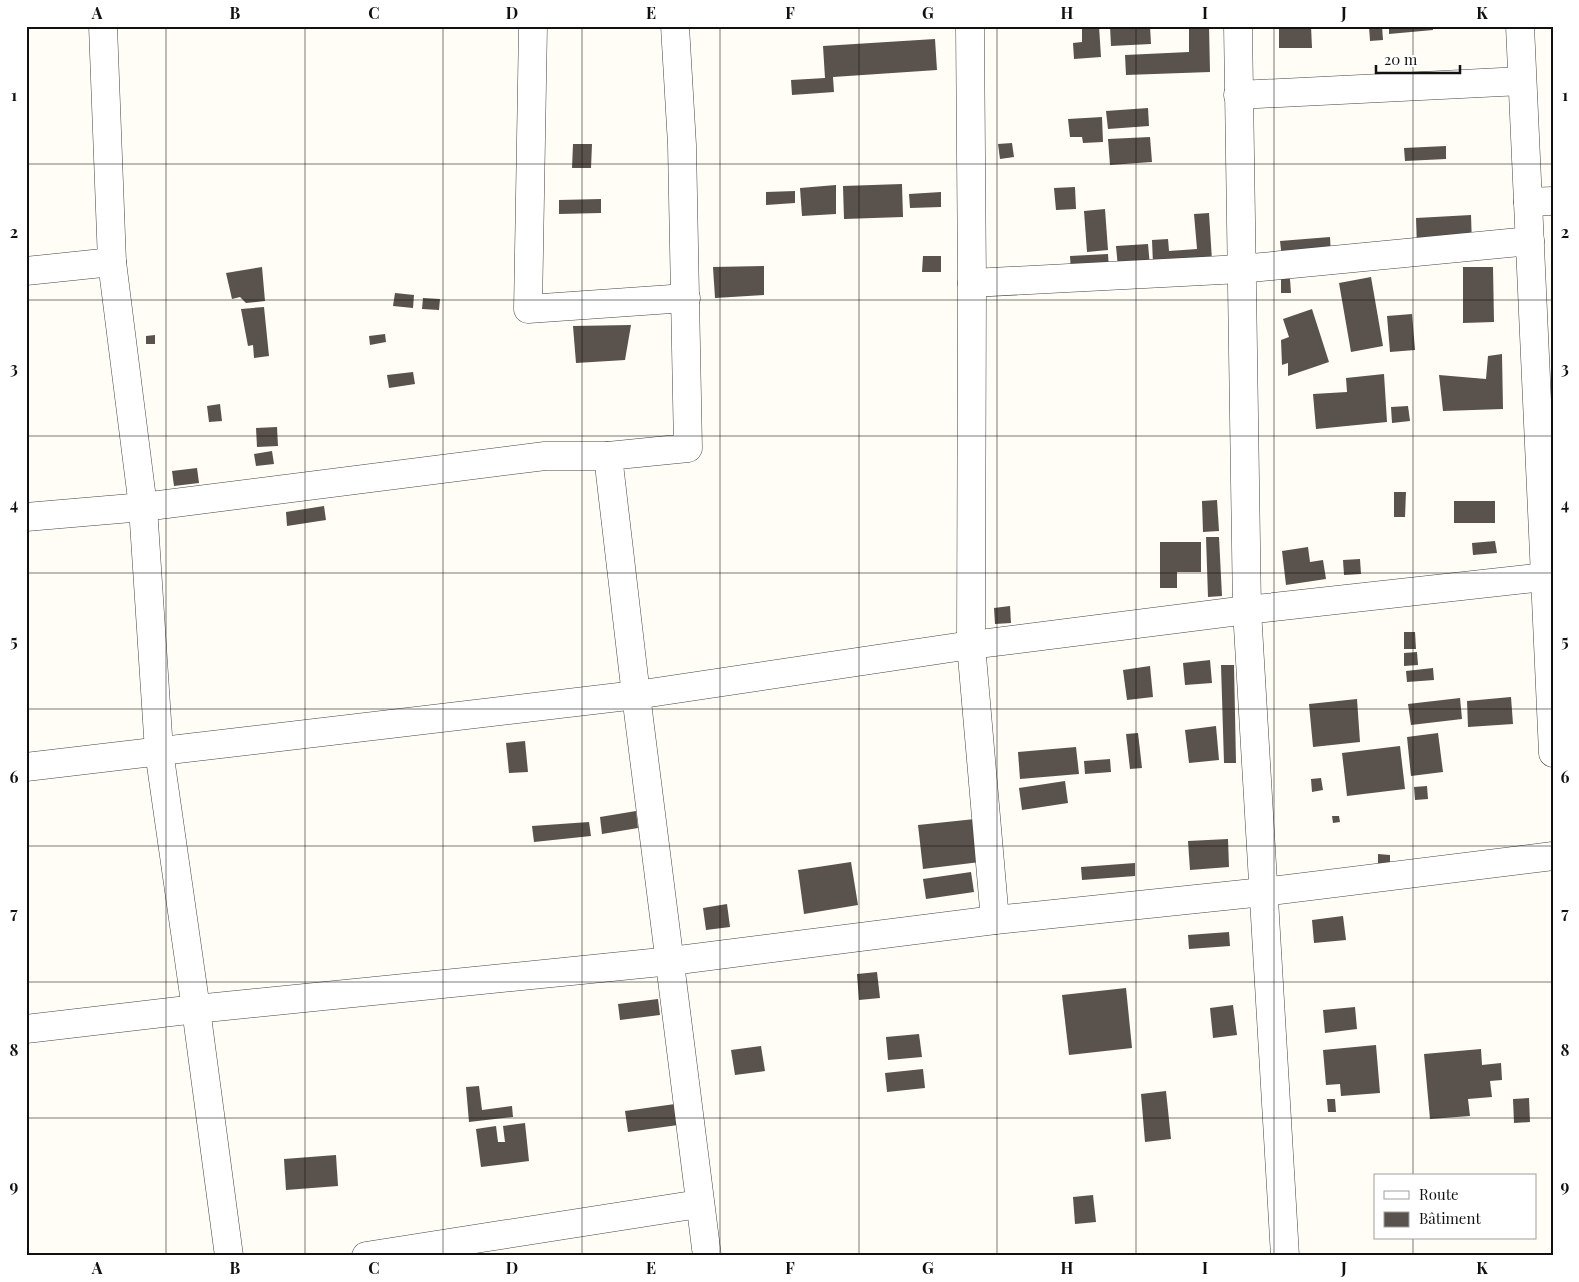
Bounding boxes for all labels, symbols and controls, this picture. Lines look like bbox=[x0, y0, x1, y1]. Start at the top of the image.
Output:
text: A bbox=[91, 2, 103, 23]
text: B bbox=[230, 2, 241, 23]
text: C bbox=[368, 2, 380, 23]
text: D bbox=[506, 2, 518, 23]
text: E bbox=[646, 2, 656, 23]
text: F bbox=[785, 2, 795, 23]
text: G bbox=[922, 2, 934, 23]
text: H bbox=[1061, 2, 1074, 23]
text: I bbox=[1202, 2, 1208, 23]
text: J bbox=[1340, 2, 1347, 23]
text: K bbox=[1476, 2, 1488, 23]
scale bar bbox=[1376, 42, 1460, 74]
text: 20 m bbox=[1384, 49, 1418, 69]
text: 1 bbox=[11, 84, 17, 105]
text: 1 bbox=[1562, 84, 1568, 105]
text: 2 bbox=[10, 221, 18, 242]
text: 2 bbox=[1561, 221, 1569, 242]
text: 3 bbox=[10, 357, 18, 378]
text: 3 bbox=[1561, 357, 1569, 378]
text: 4 bbox=[10, 493, 18, 514]
text: 4 bbox=[1561, 493, 1569, 514]
text: 5 bbox=[10, 630, 18, 651]
text: 5 bbox=[1561, 630, 1569, 651]
text: 6 bbox=[10, 766, 19, 787]
text: 6 bbox=[1561, 766, 1570, 787]
text: 7 bbox=[10, 902, 18, 923]
text: 7 bbox=[1561, 902, 1569, 923]
text: 8 bbox=[10, 1039, 19, 1060]
text: 8 bbox=[1561, 1039, 1570, 1060]
legend bbox=[1374, 1174, 1536, 1240]
text: 9 bbox=[10, 1175, 19, 1196]
text: 9 bbox=[1561, 1175, 1570, 1196]
text: Route bbox=[1419, 1184, 1459, 1204]
text: Bâtiment bbox=[1419, 1208, 1481, 1228]
text: A bbox=[91, 1257, 103, 1278]
text: B bbox=[230, 1257, 241, 1278]
text: C bbox=[368, 1257, 380, 1278]
text: D bbox=[506, 1257, 518, 1278]
text: E bbox=[646, 1257, 656, 1278]
text: F bbox=[785, 1257, 795, 1278]
text: G bbox=[922, 1257, 934, 1278]
text: H bbox=[1061, 1257, 1074, 1278]
text: I bbox=[1202, 1257, 1208, 1278]
text: J bbox=[1340, 1257, 1347, 1278]
text: K bbox=[1476, 1257, 1488, 1278]

